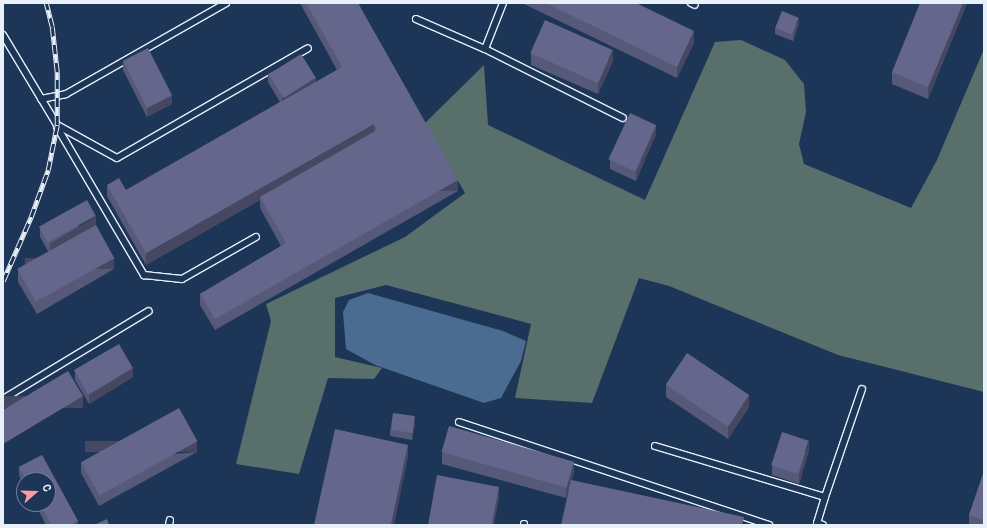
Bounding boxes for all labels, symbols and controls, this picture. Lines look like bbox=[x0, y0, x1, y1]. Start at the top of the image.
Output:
north arrow bbox=[16, 472, 56, 512]
text: С bbox=[40, 483, 54, 493]

